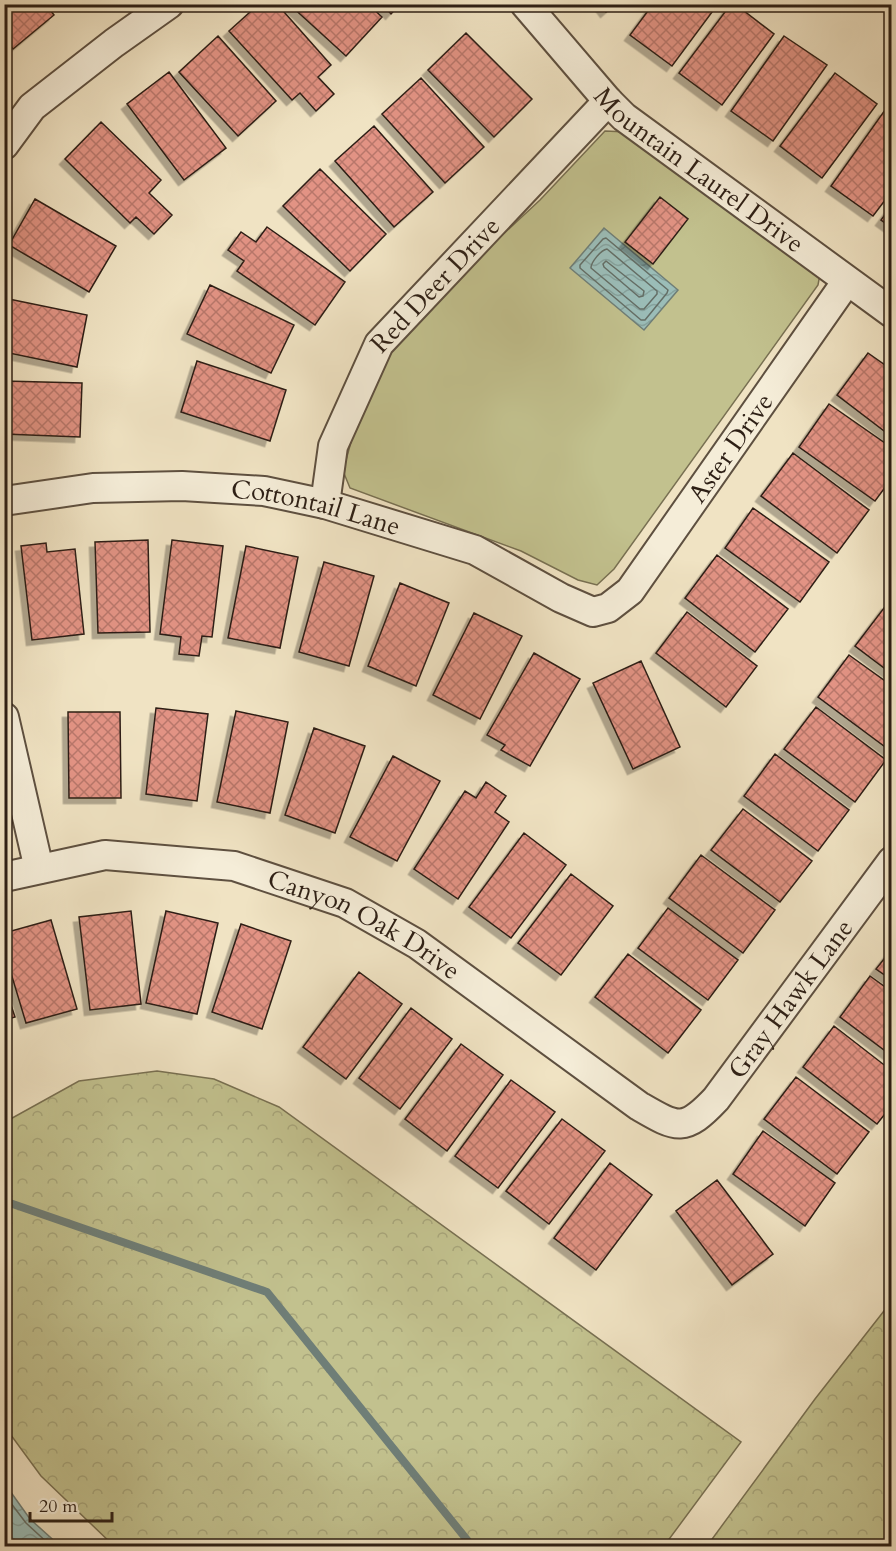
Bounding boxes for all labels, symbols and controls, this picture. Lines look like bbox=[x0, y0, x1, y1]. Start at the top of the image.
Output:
street label: Mountain Laurel Drive bbox=[586, 80, 811, 261]
street label: Red Deer Drive bbox=[362, 209, 508, 360]
street label: Aster Drive bbox=[680, 386, 781, 510]
street label: Cottontail Lane bbox=[230, 472, 405, 544]
street label: Canyon Oak Drive bbox=[263, 861, 468, 988]
street label: Gray Hawk Lane bbox=[720, 912, 861, 1086]
scale bar bbox=[30, 1485, 112, 1523]
text: 20 m bbox=[39, 1494, 78, 1519]

